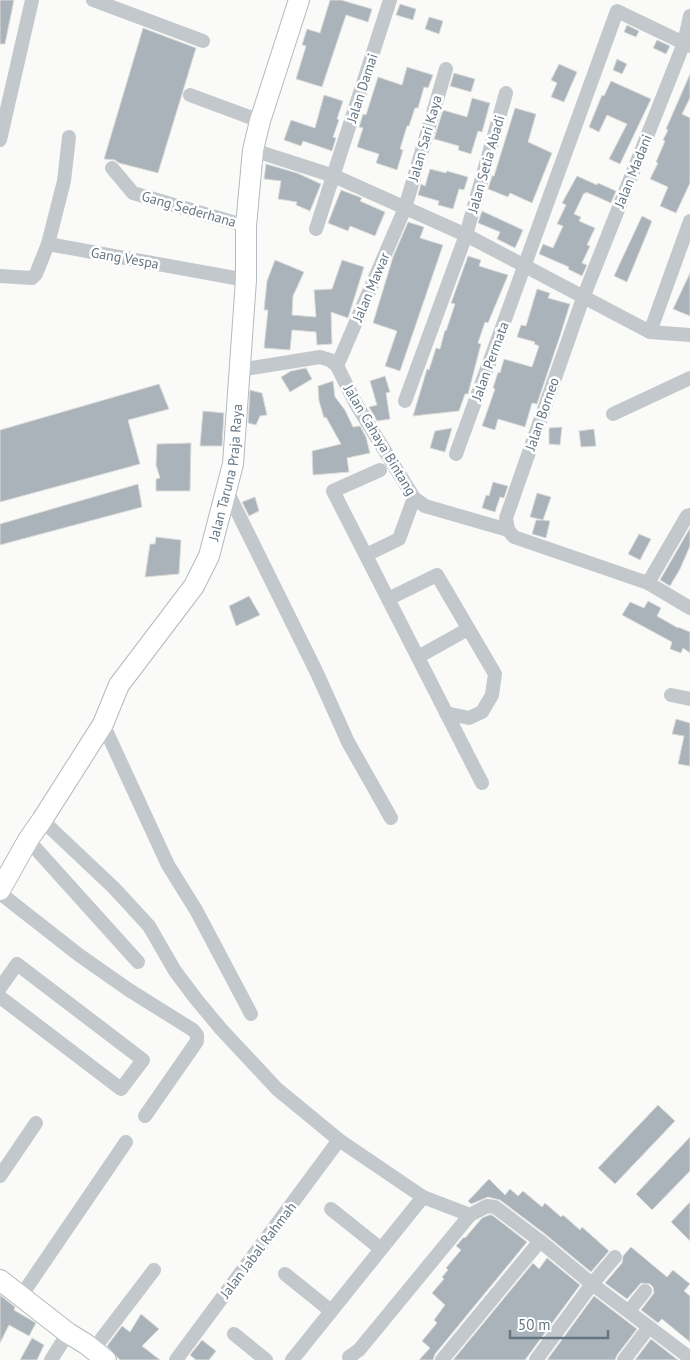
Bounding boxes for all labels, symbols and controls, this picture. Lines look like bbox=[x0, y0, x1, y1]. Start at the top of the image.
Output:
street label: Jalan Damai bbox=[342, 51, 382, 126]
street label: Jalan Sari Kaya bbox=[404, 93, 446, 184]
street label: Jalan Setia Abadi bbox=[463, 113, 509, 216]
street label: Jalan Madani bbox=[610, 132, 656, 211]
street label: Gang Sederhana bbox=[140, 187, 238, 231]
street label: Gang Vespa bbox=[90, 243, 160, 273]
street label: Jalan Mawar bbox=[348, 249, 394, 325]
street label: Jalan Permata bbox=[467, 319, 513, 404]
street label: Jalan Borneo bbox=[521, 375, 563, 454]
street label: Jalan Cahaya Bintang bbox=[339, 380, 420, 499]
street label: Jalan Taruna Praja Raya bbox=[204, 403, 246, 544]
street label: Jalan Jabal Rahmah bbox=[215, 1198, 300, 1302]
scale bar bbox=[510, 1308, 608, 1340]
text: 50 m bbox=[518, 1315, 551, 1334]

